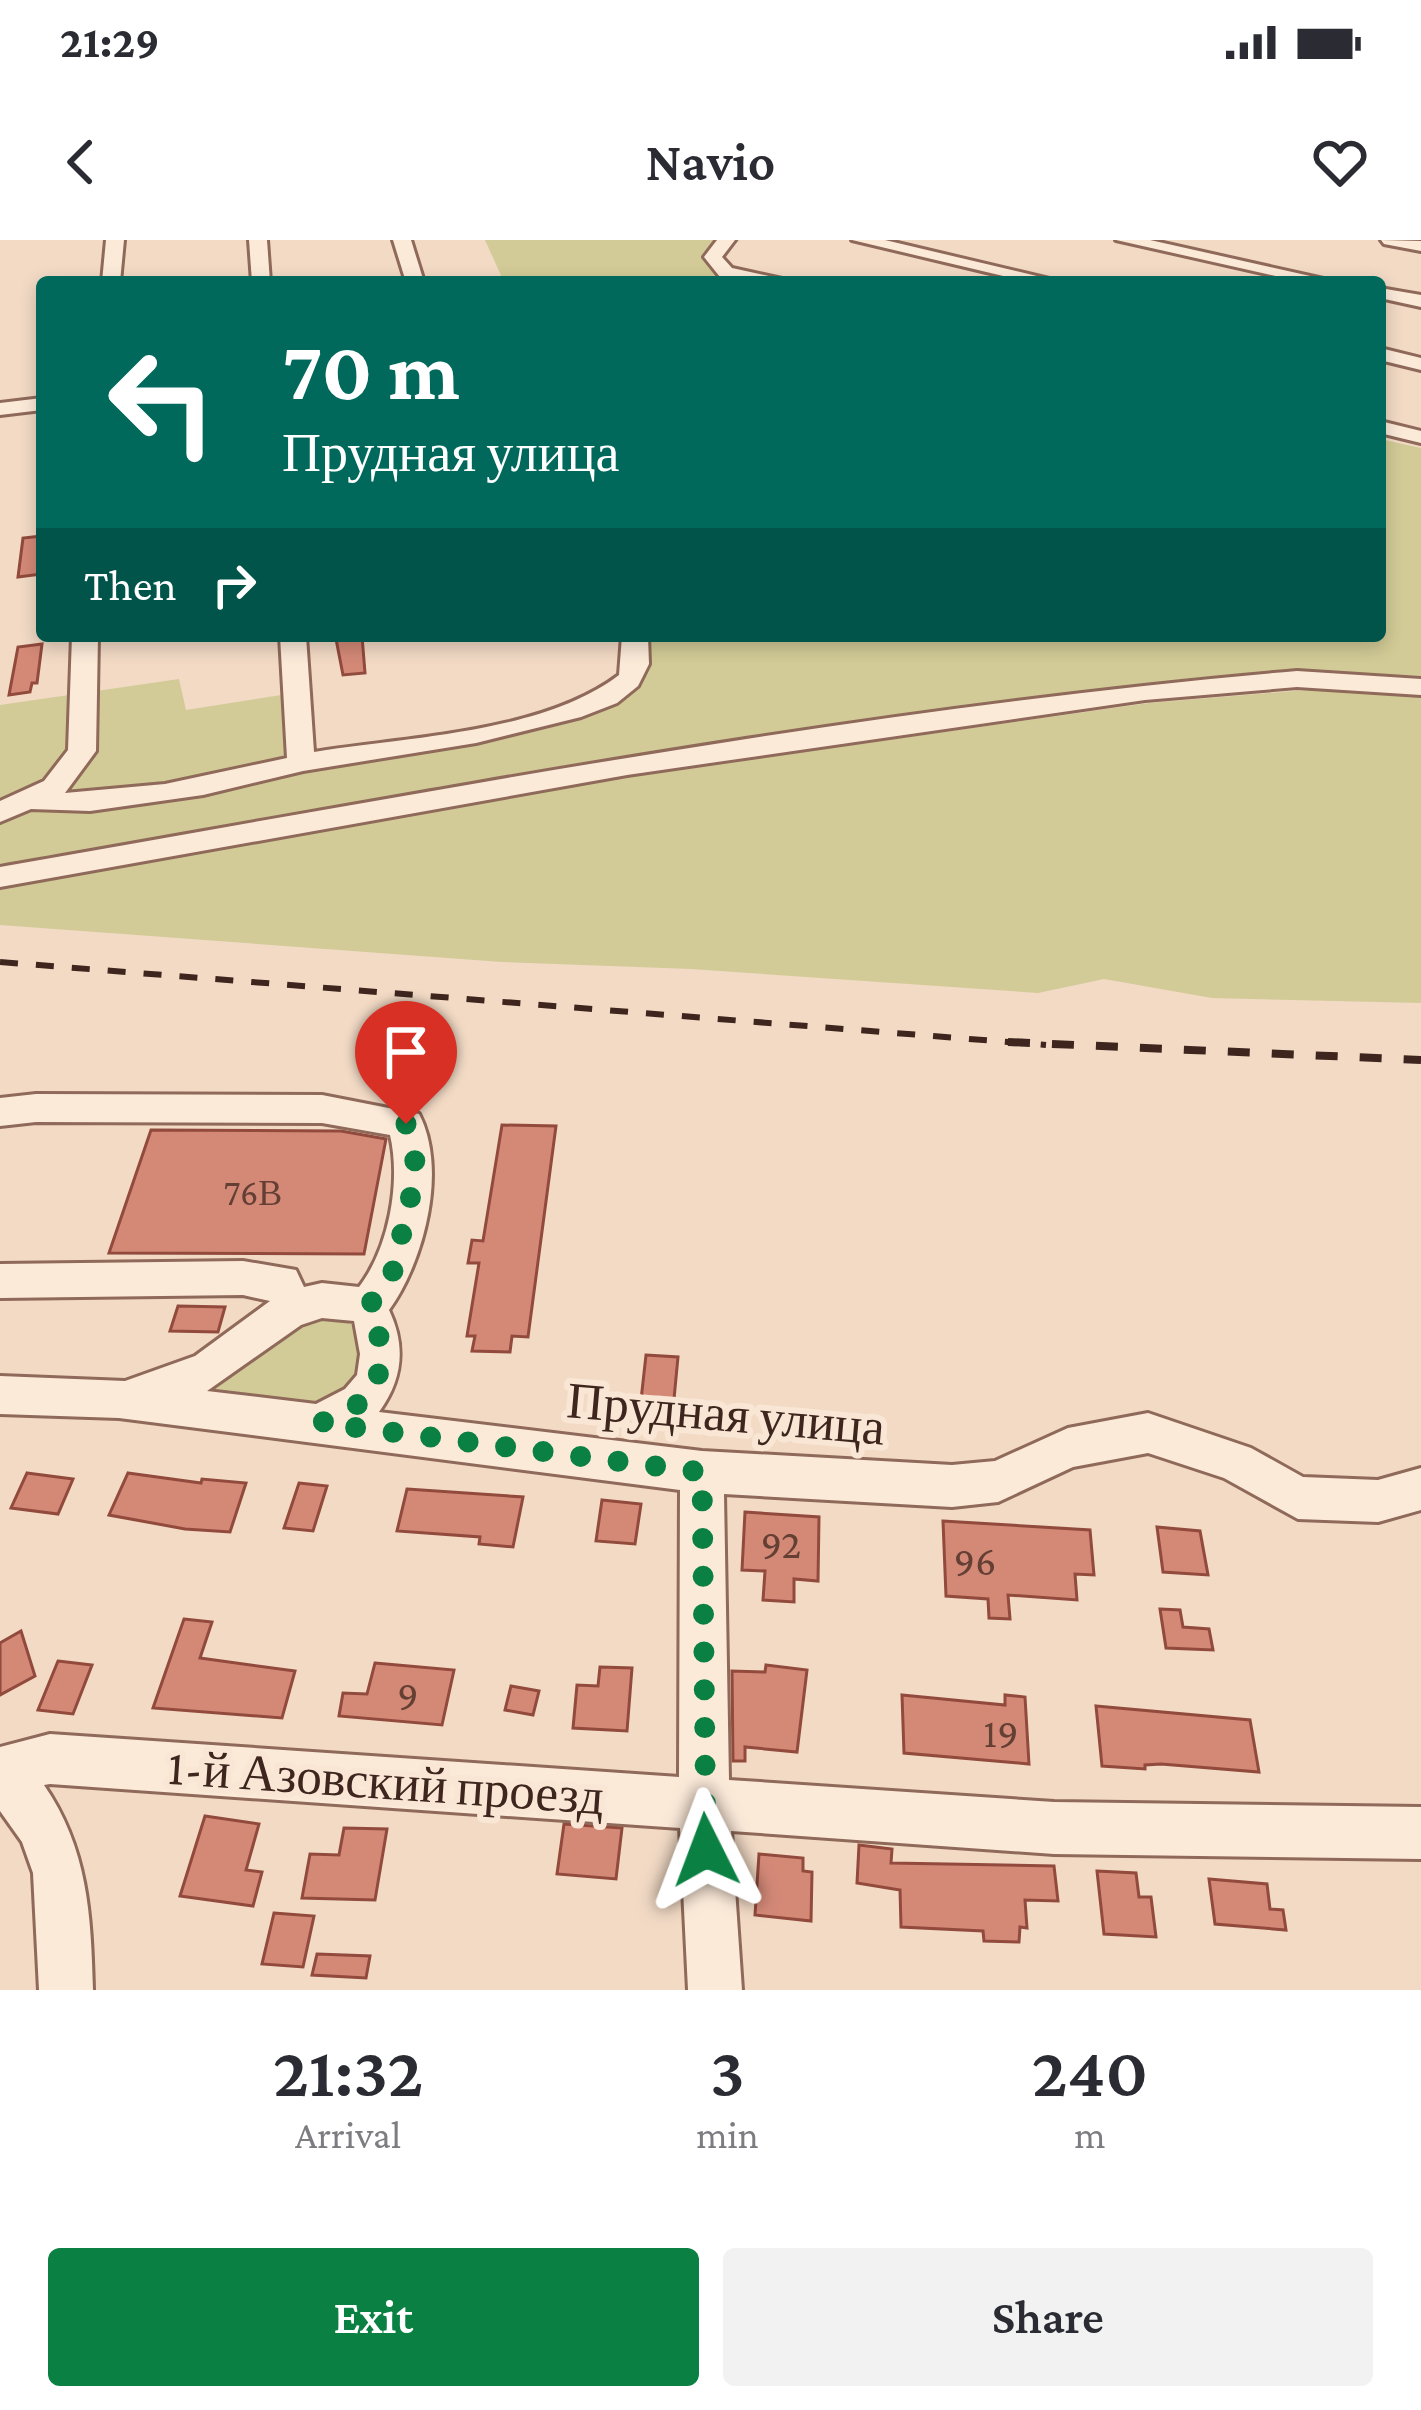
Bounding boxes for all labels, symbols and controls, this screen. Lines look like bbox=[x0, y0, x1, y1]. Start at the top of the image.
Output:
text: 21:29 bbox=[60, 17, 160, 67]
icon: back bbox=[48, 129, 114, 195]
icon: heart bbox=[1307, 129, 1373, 195]
text: Navio bbox=[646, 132, 775, 192]
icon: left bbox=[84, 324, 240, 480]
text: 70 m bbox=[282, 324, 460, 417]
text: Прудная улица bbox=[282, 423, 620, 483]
icon: right bbox=[201, 552, 267, 618]
text: Then bbox=[84, 560, 177, 610]
pin bbox=[355, 1001, 457, 1124]
icon: arrive bbox=[373, 1019, 439, 1085]
house number: 76В bbox=[224, 1173, 282, 1213]
street label: Прудная улица bbox=[565, 1371, 887, 1456]
house number: 92 bbox=[761, 1520, 801, 1567]
house number: 96 bbox=[954, 1537, 996, 1584]
house number: 9 bbox=[397, 1671, 419, 1718]
house number: 19 bbox=[983, 1709, 1019, 1756]
street label: 1-й Азовский проезд bbox=[166, 1738, 606, 1825]
position arrow bbox=[643, 1787, 769, 1913]
text: 21:32 bbox=[273, 2031, 423, 2111]
text: 3 bbox=[710, 2031, 745, 2111]
text: 240 bbox=[1032, 2031, 1148, 2111]
text: Arrival bbox=[295, 2113, 401, 2156]
text: min bbox=[696, 2113, 759, 2156]
text: m bbox=[1074, 2113, 1106, 2156]
button: Exit bbox=[48, 2248, 699, 2386]
button: Share bbox=[723, 2248, 1373, 2386]

